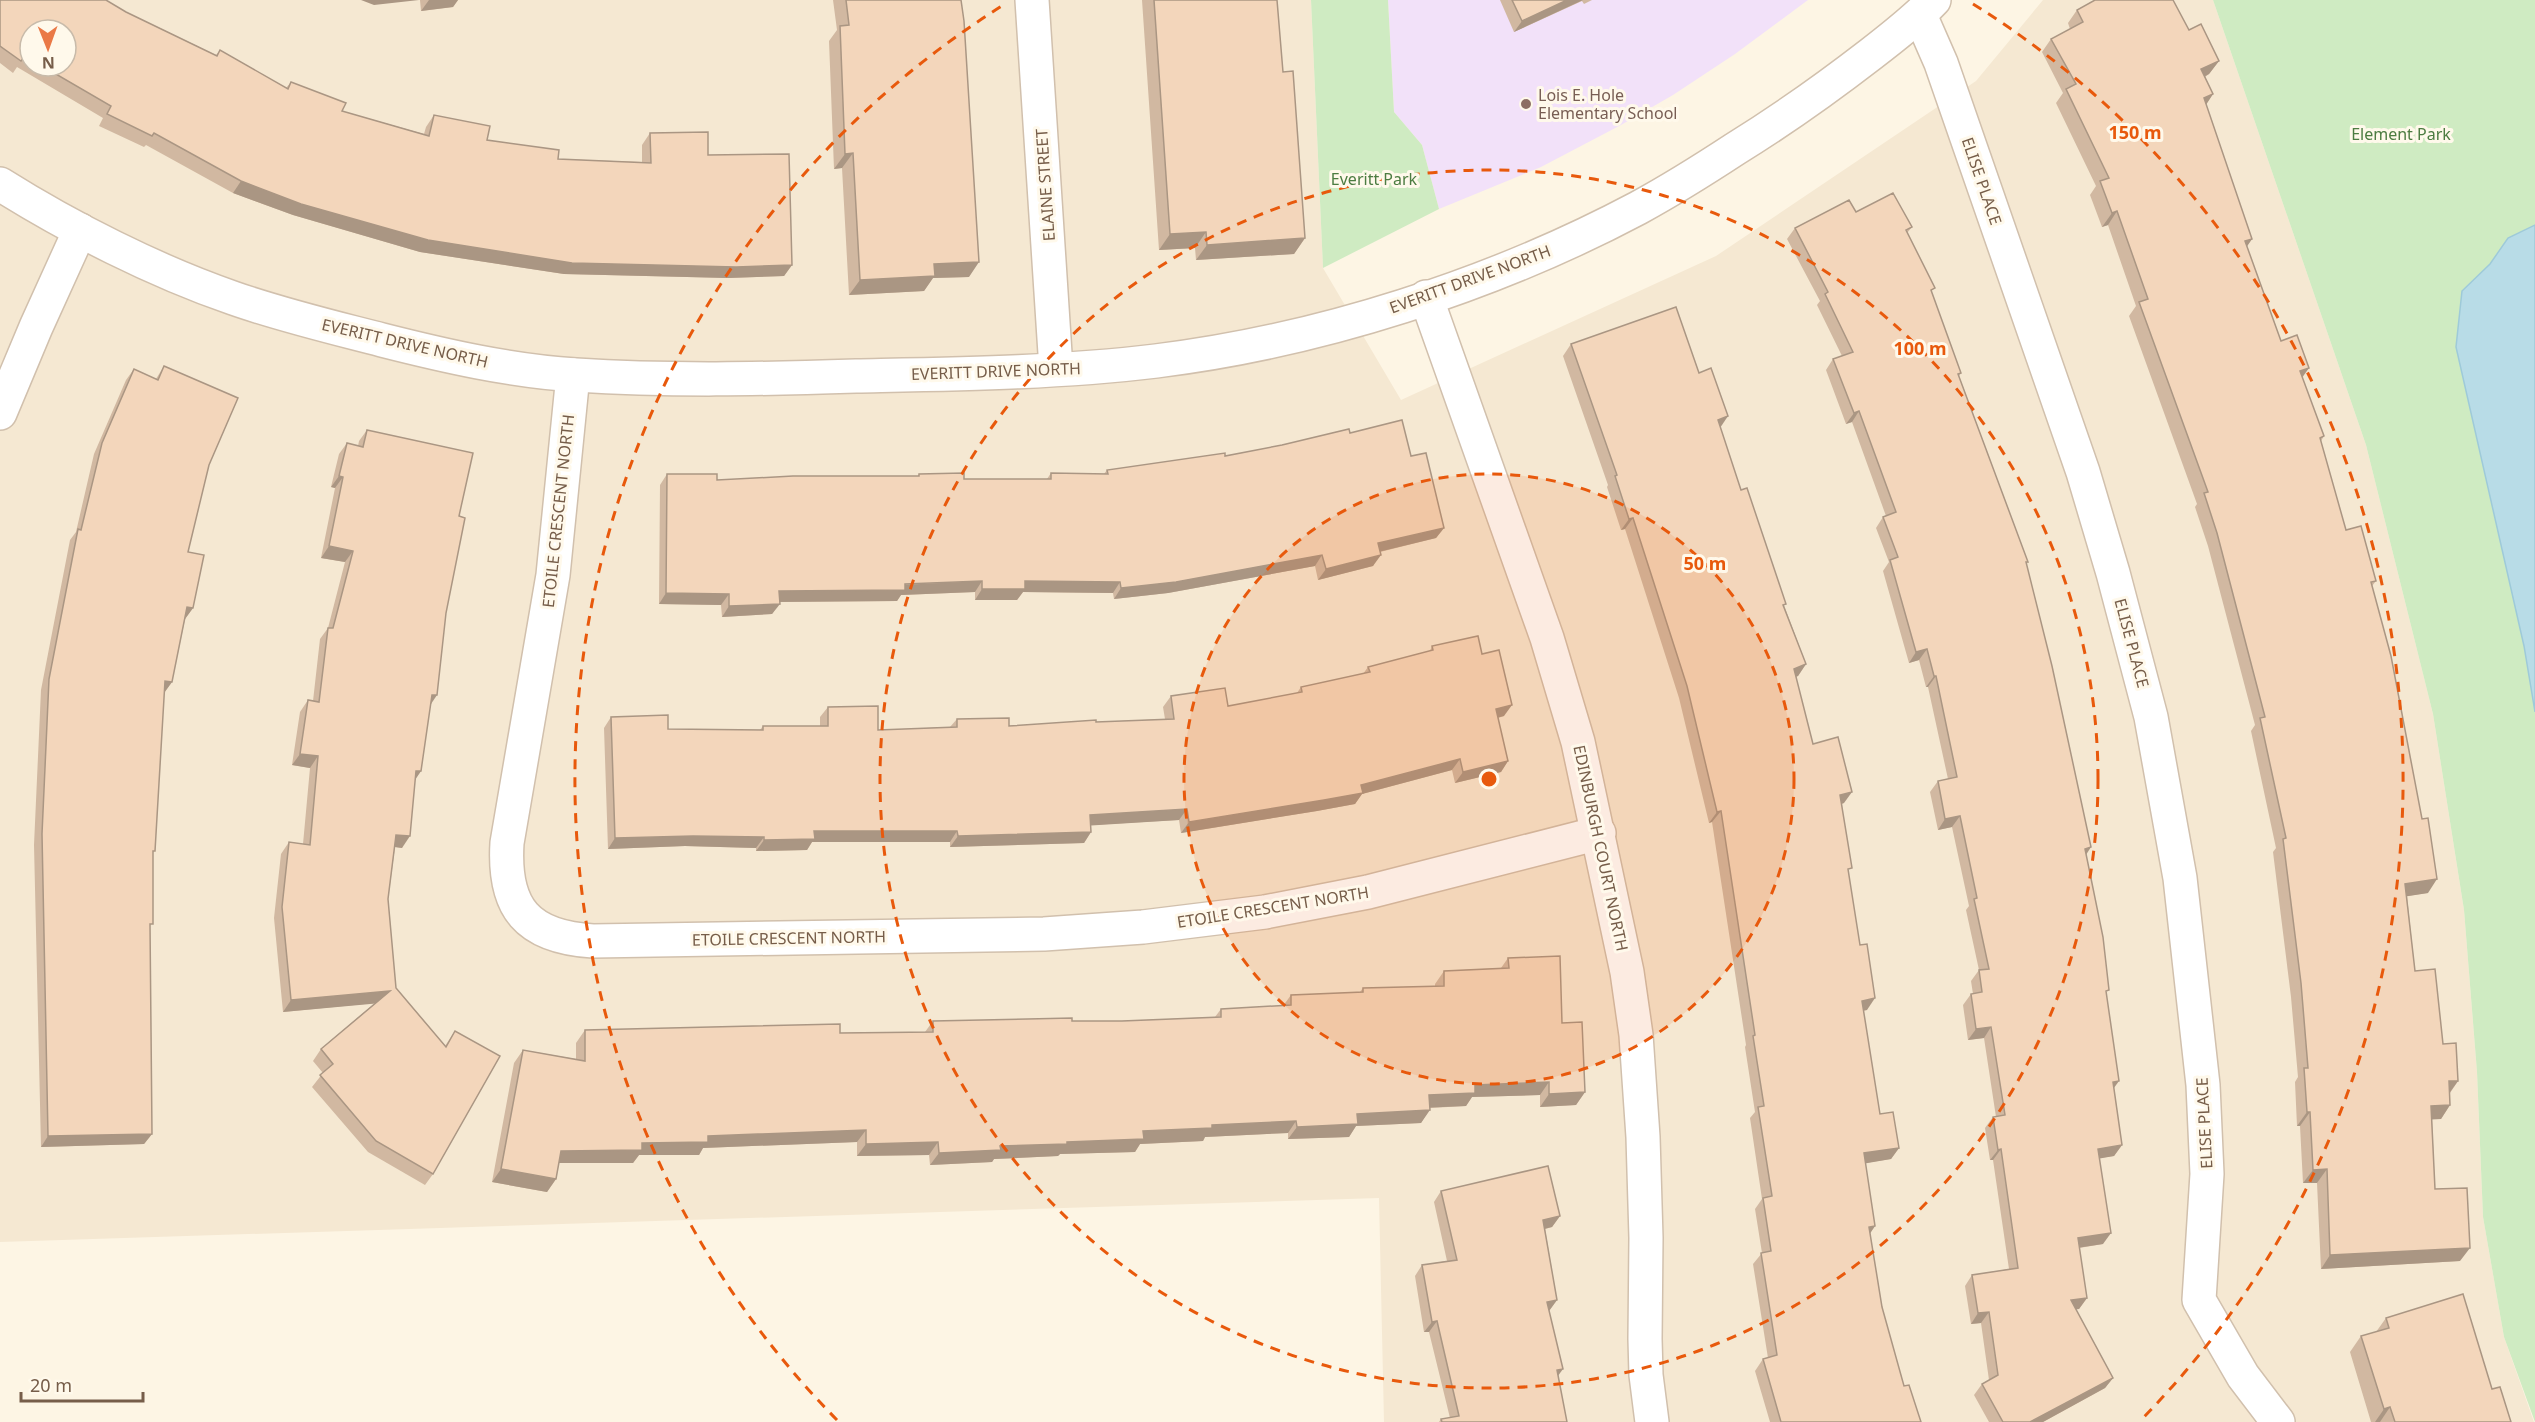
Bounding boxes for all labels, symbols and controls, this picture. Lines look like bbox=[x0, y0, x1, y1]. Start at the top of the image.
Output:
north arrow bbox=[18, 18, 78, 78]
text: N bbox=[42, 52, 55, 74]
place label: Lois E. Hole Elementary School bbox=[1538, 84, 1677, 124]
marker: Lois E. Hole Elementary School bbox=[1519, 97, 1533, 111]
text: 150 m bbox=[2108, 120, 2162, 144]
park label: Element Park bbox=[2351, 123, 2451, 145]
street label: ELAINE STREET bbox=[1030, 128, 1060, 242]
street label: ELISE PLACE bbox=[1957, 134, 2007, 228]
park label: Everitt Park bbox=[1331, 168, 1418, 190]
street label: EVERITT DRIVE NORTH bbox=[1386, 240, 1554, 318]
street label: EVERITT DRIVE NORTH bbox=[320, 313, 490, 373]
text: 100 m bbox=[1893, 336, 1947, 360]
street label: EVERITT DRIVE NORTH bbox=[911, 357, 1081, 385]
street label: ETOILE CRESCENT NORTH bbox=[537, 413, 579, 609]
text: 50 m bbox=[1684, 551, 1726, 575]
street label: ELISE PLACE bbox=[2110, 596, 2154, 690]
street label: EDINBURGH COURT NORTH bbox=[1568, 743, 1634, 953]
centre of rings bbox=[1479, 769, 1499, 789]
street label: ETOILE CRESCENT NORTH bbox=[1175, 881, 1371, 933]
street label: ETOILE CRESCENT NORTH bbox=[692, 925, 886, 951]
street label: ELISE PLACE bbox=[2191, 1077, 2217, 1169]
scale bar bbox=[21, 1365, 142, 1403]
text: 20 m bbox=[30, 1373, 72, 1397]

